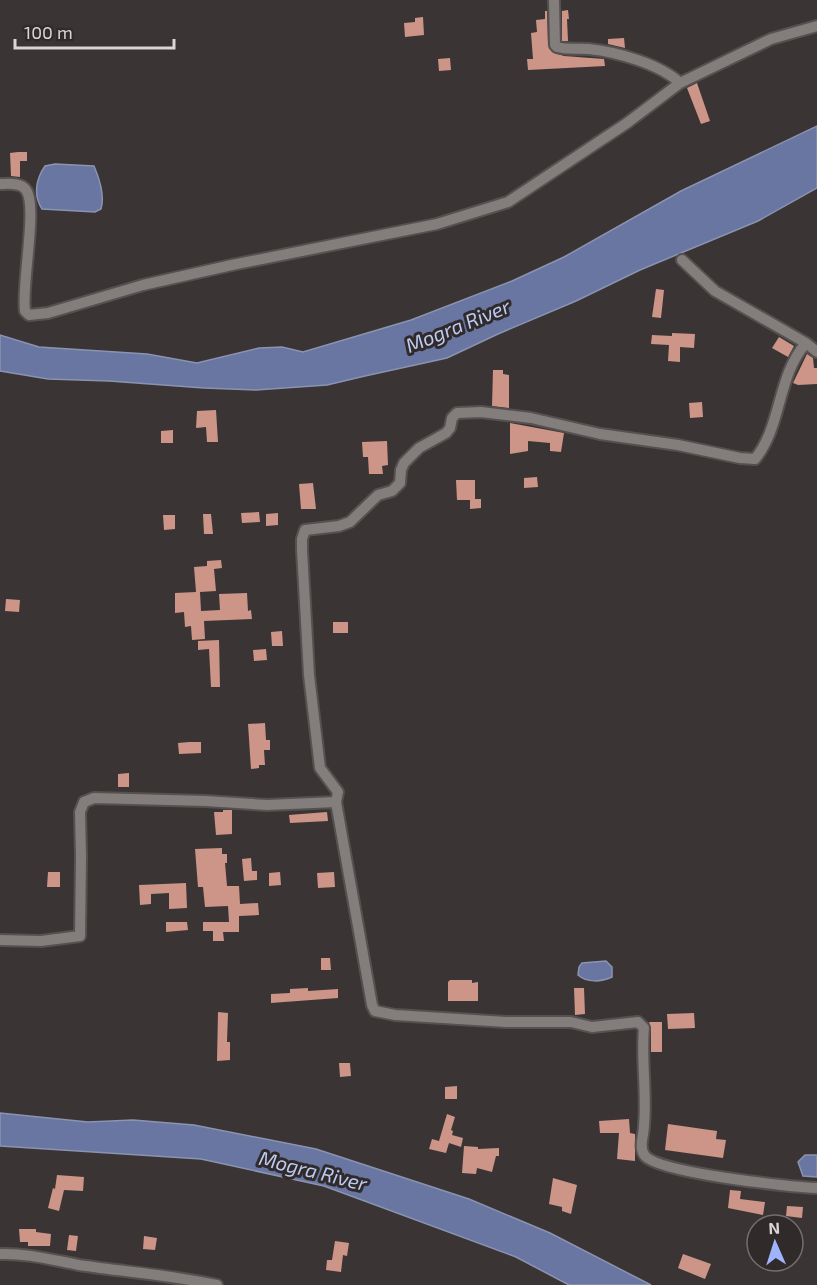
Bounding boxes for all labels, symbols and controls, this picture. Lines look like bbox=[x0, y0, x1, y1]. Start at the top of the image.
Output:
scale bar bbox=[15, 12, 174, 50]
text: 100 m bbox=[24, 21, 73, 43]
water label: Mogra River bbox=[402, 293, 514, 357]
water label: Mogra River bbox=[257, 1145, 371, 1195]
north arrow bbox=[745, 1213, 805, 1273]
text: N bbox=[768, 1218, 780, 1237]

